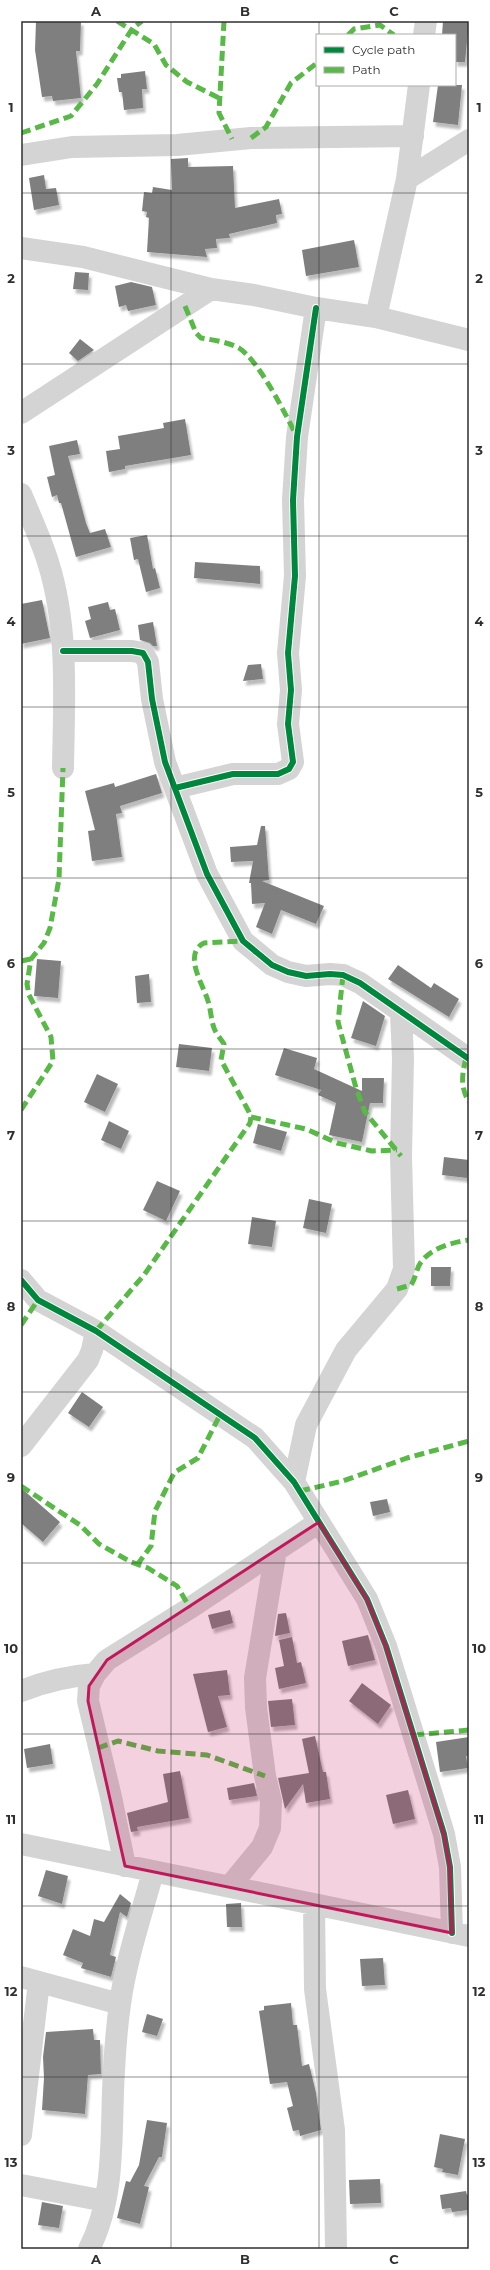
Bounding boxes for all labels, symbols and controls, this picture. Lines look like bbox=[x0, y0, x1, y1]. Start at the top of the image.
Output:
text: A bbox=[90, 3, 102, 19]
text: B bbox=[240, 3, 250, 19]
text: C bbox=[389, 3, 399, 19]
legend bbox=[316, 34, 456, 86]
text: Cycle path bbox=[352, 42, 415, 57]
text: Path bbox=[352, 62, 381, 77]
text: 1 bbox=[8, 99, 14, 115]
text: 1 bbox=[476, 99, 482, 115]
text: 2 bbox=[7, 270, 15, 286]
text: 2 bbox=[475, 270, 483, 286]
text: 3 bbox=[6, 442, 15, 458]
text: 3 bbox=[474, 442, 483, 458]
text: 4 bbox=[7, 613, 16, 629]
text: 4 bbox=[475, 613, 484, 629]
text: 5 bbox=[7, 784, 15, 800]
text: 5 bbox=[475, 784, 483, 800]
text: 6 bbox=[7, 955, 16, 971]
text: 6 bbox=[475, 955, 484, 971]
text: 7 bbox=[7, 1127, 15, 1143]
text: 7 bbox=[475, 1127, 483, 1143]
text: 8 bbox=[7, 1298, 16, 1314]
text: 8 bbox=[475, 1298, 484, 1314]
text: 9 bbox=[7, 1469, 15, 1485]
text: 9 bbox=[475, 1469, 483, 1485]
text: 10 bbox=[4, 1640, 18, 1656]
text: 10 bbox=[472, 1640, 486, 1656]
text: 11 bbox=[6, 1811, 16, 1827]
text: 11 bbox=[474, 1811, 484, 1827]
text: 12 bbox=[5, 1983, 18, 1999]
text: 12 bbox=[473, 1983, 486, 1999]
text: 13 bbox=[5, 2154, 18, 2170]
text: 13 bbox=[473, 2154, 486, 2170]
text: A bbox=[90, 2251, 102, 2267]
text: B bbox=[240, 2251, 250, 2267]
text: C bbox=[389, 2251, 399, 2267]

